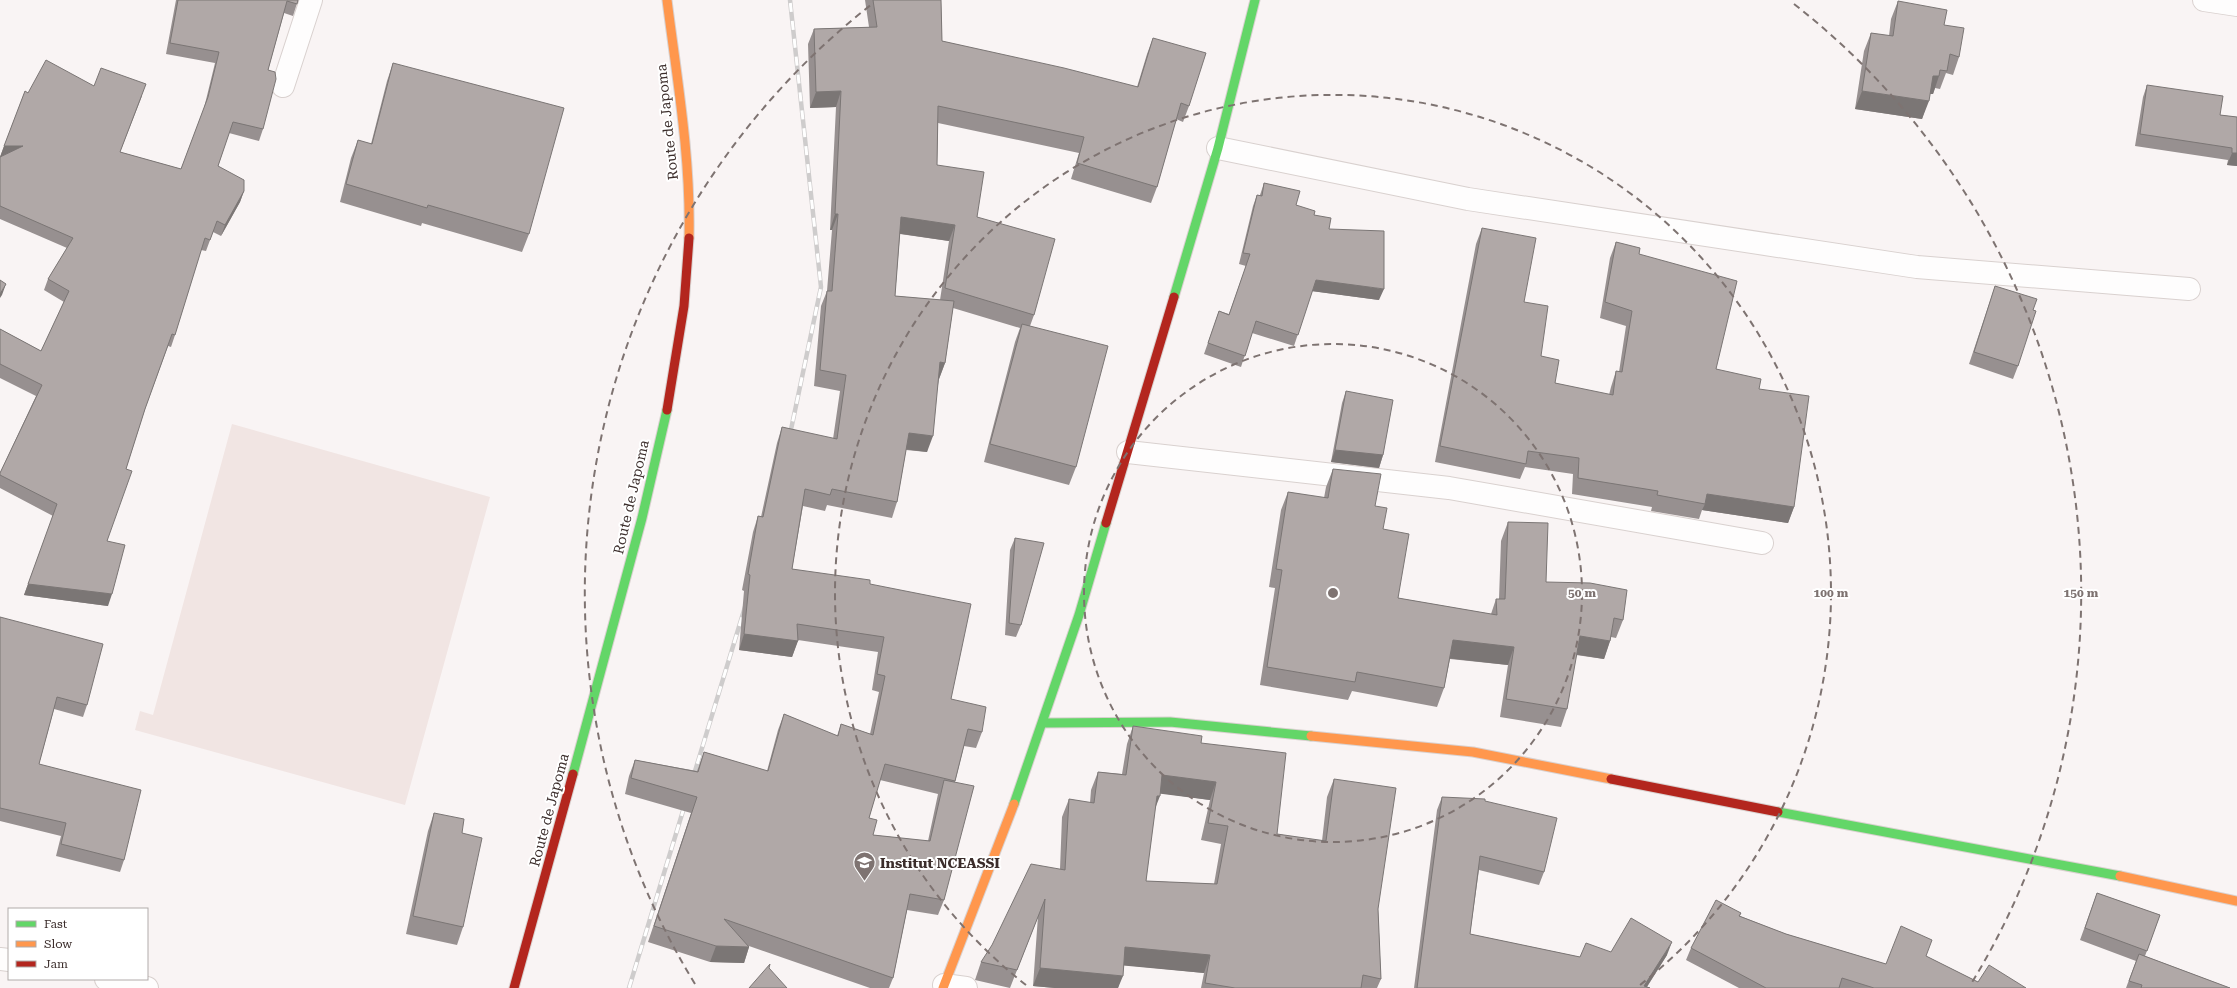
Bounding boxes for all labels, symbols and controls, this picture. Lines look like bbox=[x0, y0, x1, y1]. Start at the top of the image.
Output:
street label: Route de Japoma bbox=[653, 63, 681, 181]
street label: Route de Japoma bbox=[610, 438, 652, 556]
centre of rings bbox=[1326, 586, 1340, 600]
text: 50 m bbox=[1568, 586, 1596, 600]
text: 100 m bbox=[1814, 586, 1849, 600]
text: 150 m bbox=[2064, 586, 2099, 600]
street label: Route de Japoma bbox=[526, 751, 572, 868]
school or university icon: Institut NCEASSI bbox=[851, 850, 877, 883]
place label: Institut NCEASSI bbox=[880, 855, 1000, 871]
legend bbox=[8, 908, 148, 980]
text: Fast bbox=[44, 917, 68, 931]
text: Slow bbox=[44, 937, 72, 951]
text: Jam bbox=[44, 957, 68, 971]

